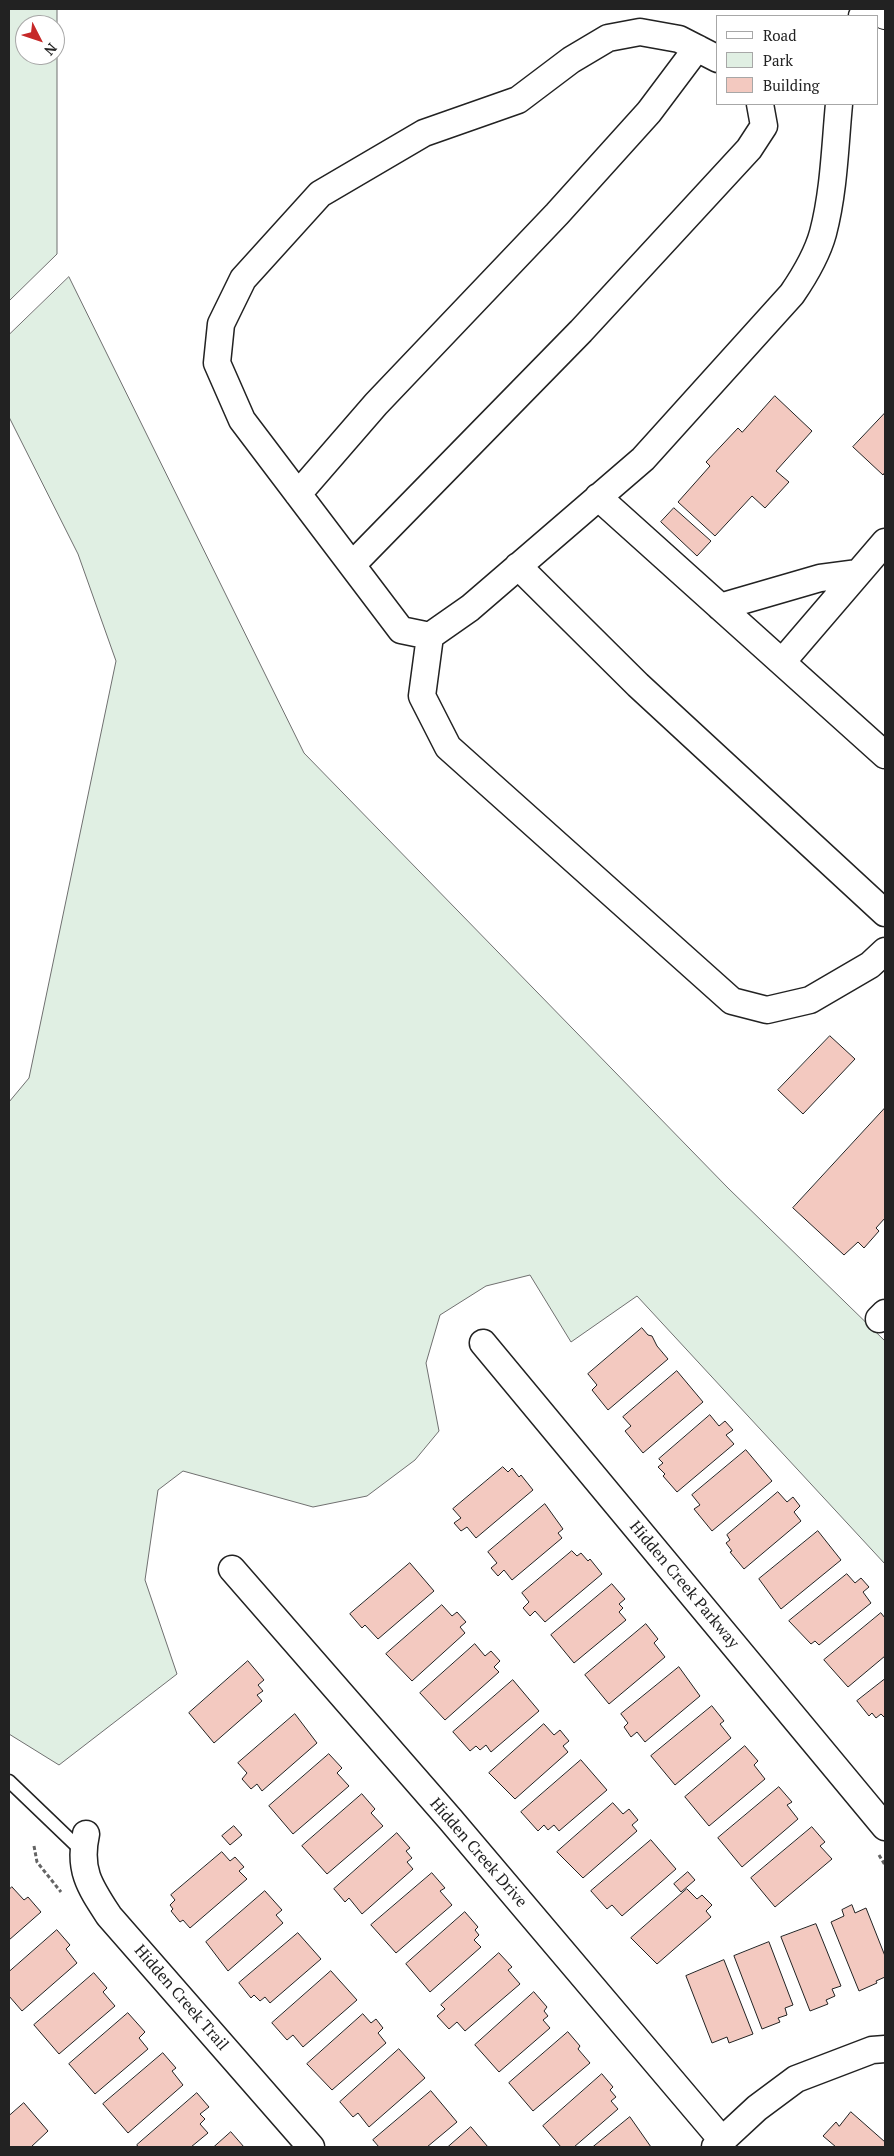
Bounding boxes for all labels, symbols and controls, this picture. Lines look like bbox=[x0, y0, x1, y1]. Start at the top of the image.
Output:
north arrow bbox=[15, 15, 65, 65]
legend bbox=[716, 15, 879, 105]
text: Road bbox=[763, 25, 796, 45]
text: N bbox=[40, 39, 62, 60]
text: Park bbox=[763, 50, 793, 70]
text: Building bbox=[763, 75, 820, 95]
street label: Hidden Creek Parkway bbox=[625, 1517, 743, 1653]
street label: Hidden Creek Drive bbox=[425, 1794, 531, 1912]
street label: Hidden Creek Trail bbox=[130, 1941, 232, 2055]

